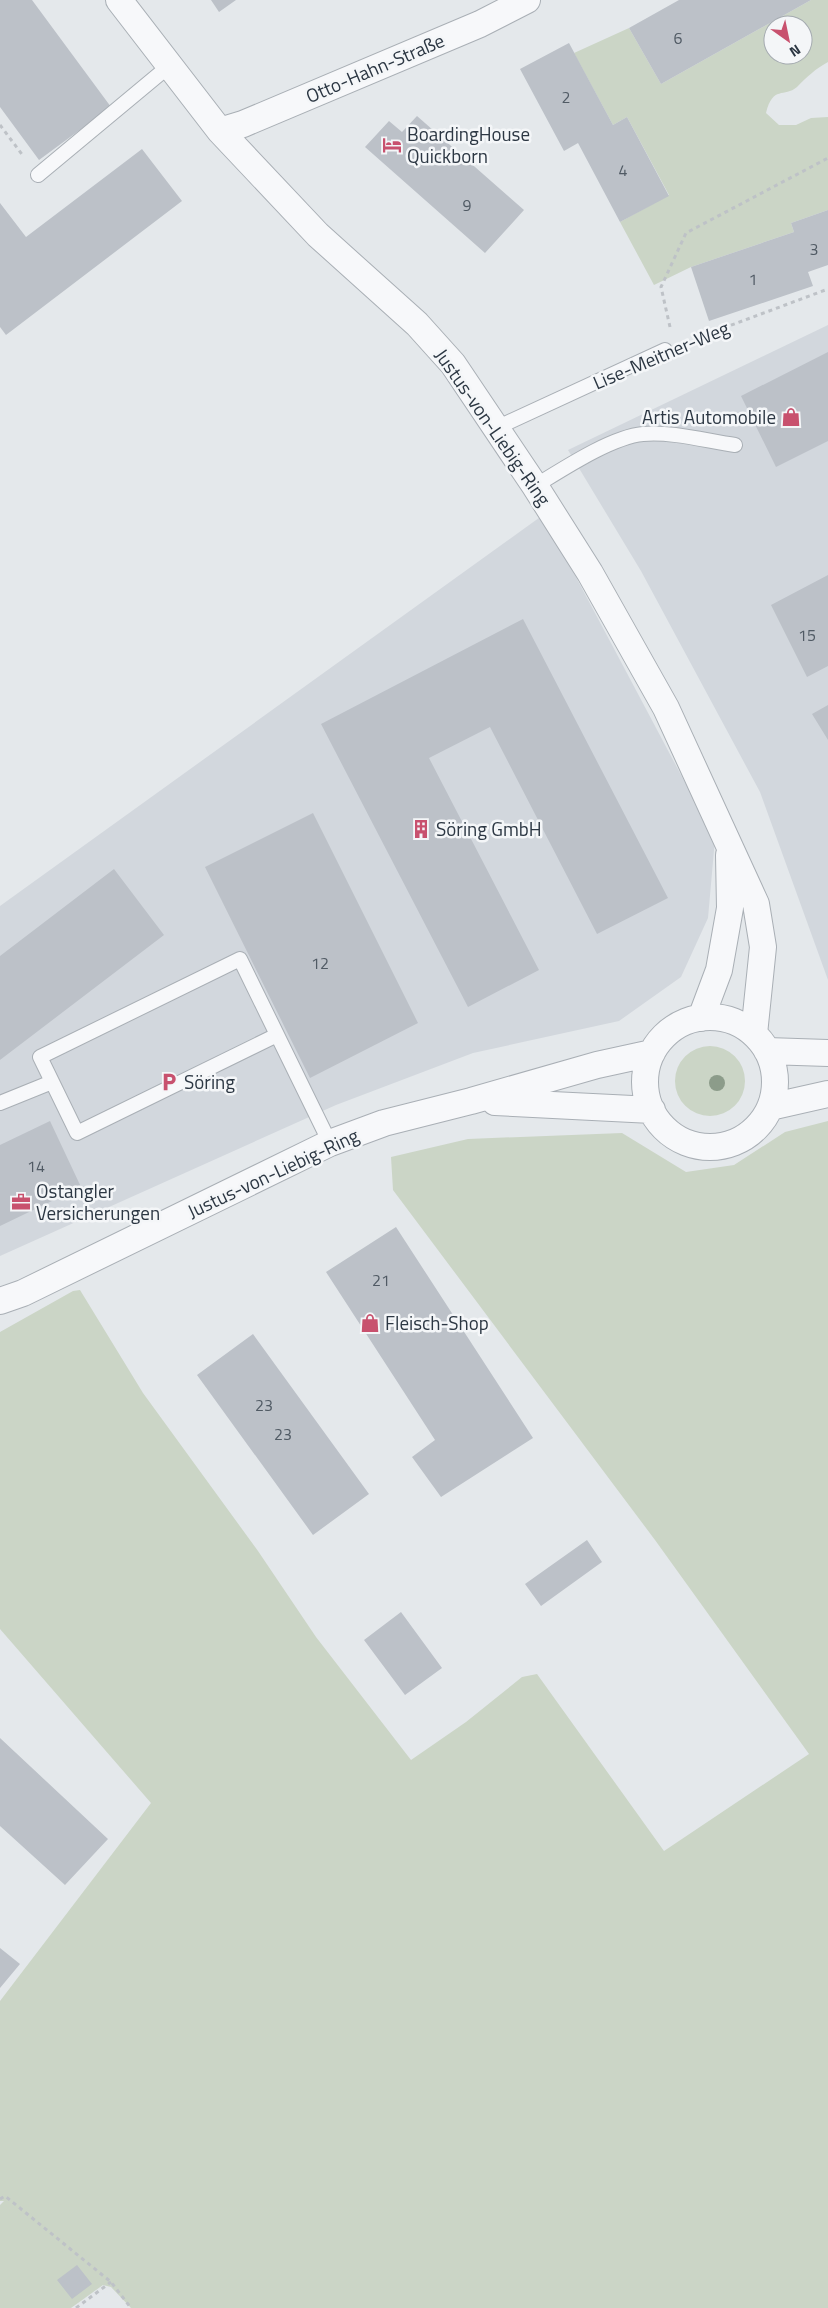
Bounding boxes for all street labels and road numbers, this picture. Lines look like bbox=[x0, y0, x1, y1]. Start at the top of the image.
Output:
street label: Otto-Hahn-Straße bbox=[301, 25, 449, 110]
street label: Lise-Meitner-Weg bbox=[588, 313, 734, 396]
street label: Justus-von-Liebig-Ring bbox=[428, 342, 559, 511]
street label: Justus-von-Liebig-Ring bbox=[182, 1120, 363, 1225]

